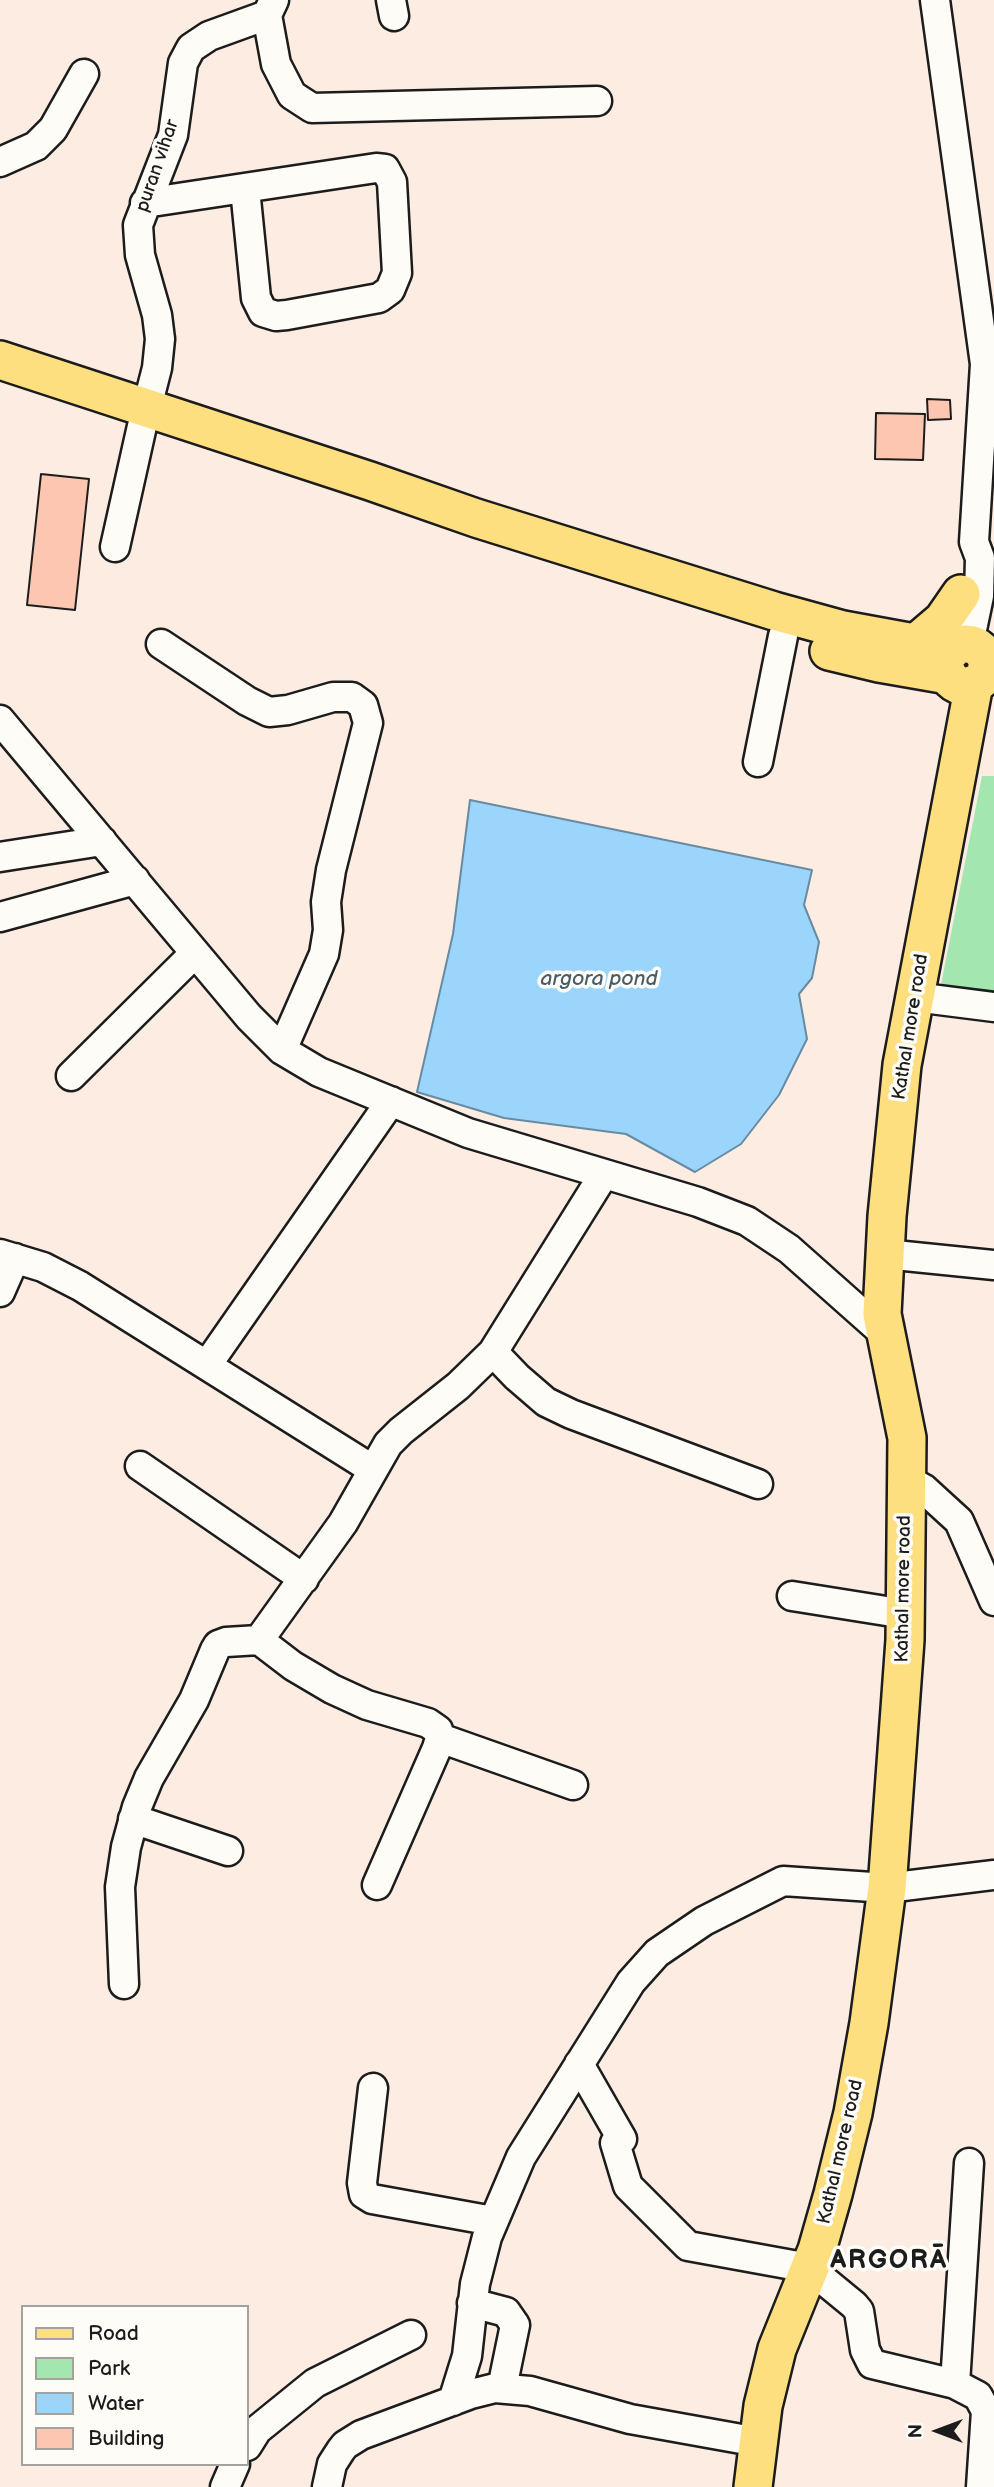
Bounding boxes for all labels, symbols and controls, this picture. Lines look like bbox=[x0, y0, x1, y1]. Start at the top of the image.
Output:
street label: puran vihar bbox=[132, 117, 184, 215]
street label: Kathal more road bbox=[888, 952, 934, 1102]
water label: argora pond bbox=[541, 967, 657, 993]
street label: Kathal more road bbox=[891, 1515, 917, 1663]
street label: Kathal more road bbox=[813, 2078, 869, 2226]
district label: ARGORĀ bbox=[831, 2245, 947, 2277]
legend bbox=[21, 2305, 248, 2466]
text: Road bbox=[88, 2321, 139, 2346]
text: Park bbox=[88, 2356, 130, 2381]
text: Water bbox=[88, 2391, 144, 2416]
north arrow bbox=[903, 2396, 973, 2466]
text: N bbox=[905, 2424, 928, 2438]
text: Building bbox=[88, 2426, 164, 2451]

